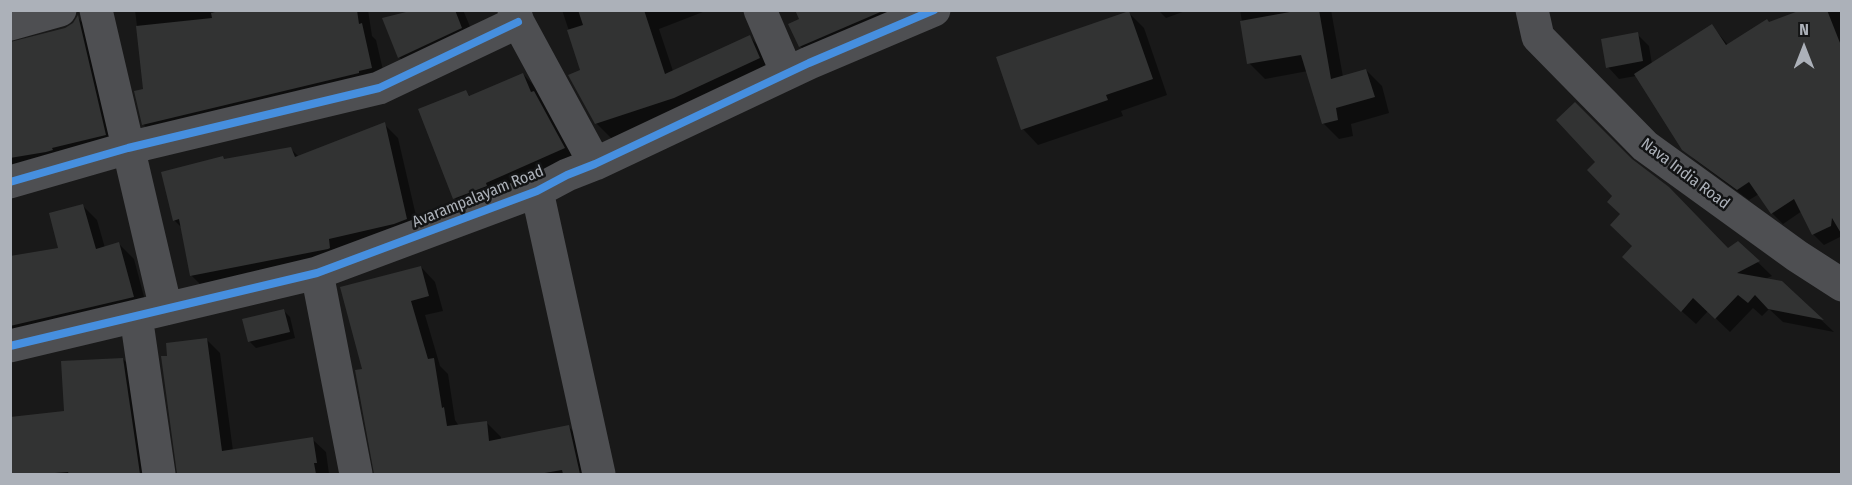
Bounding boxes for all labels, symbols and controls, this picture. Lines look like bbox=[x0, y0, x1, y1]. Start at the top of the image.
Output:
north arrow bbox=[1774, 18, 1834, 78]
text: N bbox=[1799, 20, 1809, 39]
street label: Nava India Road bbox=[1637, 134, 1733, 214]
street label: Avarampalayam Road bbox=[409, 162, 547, 232]

